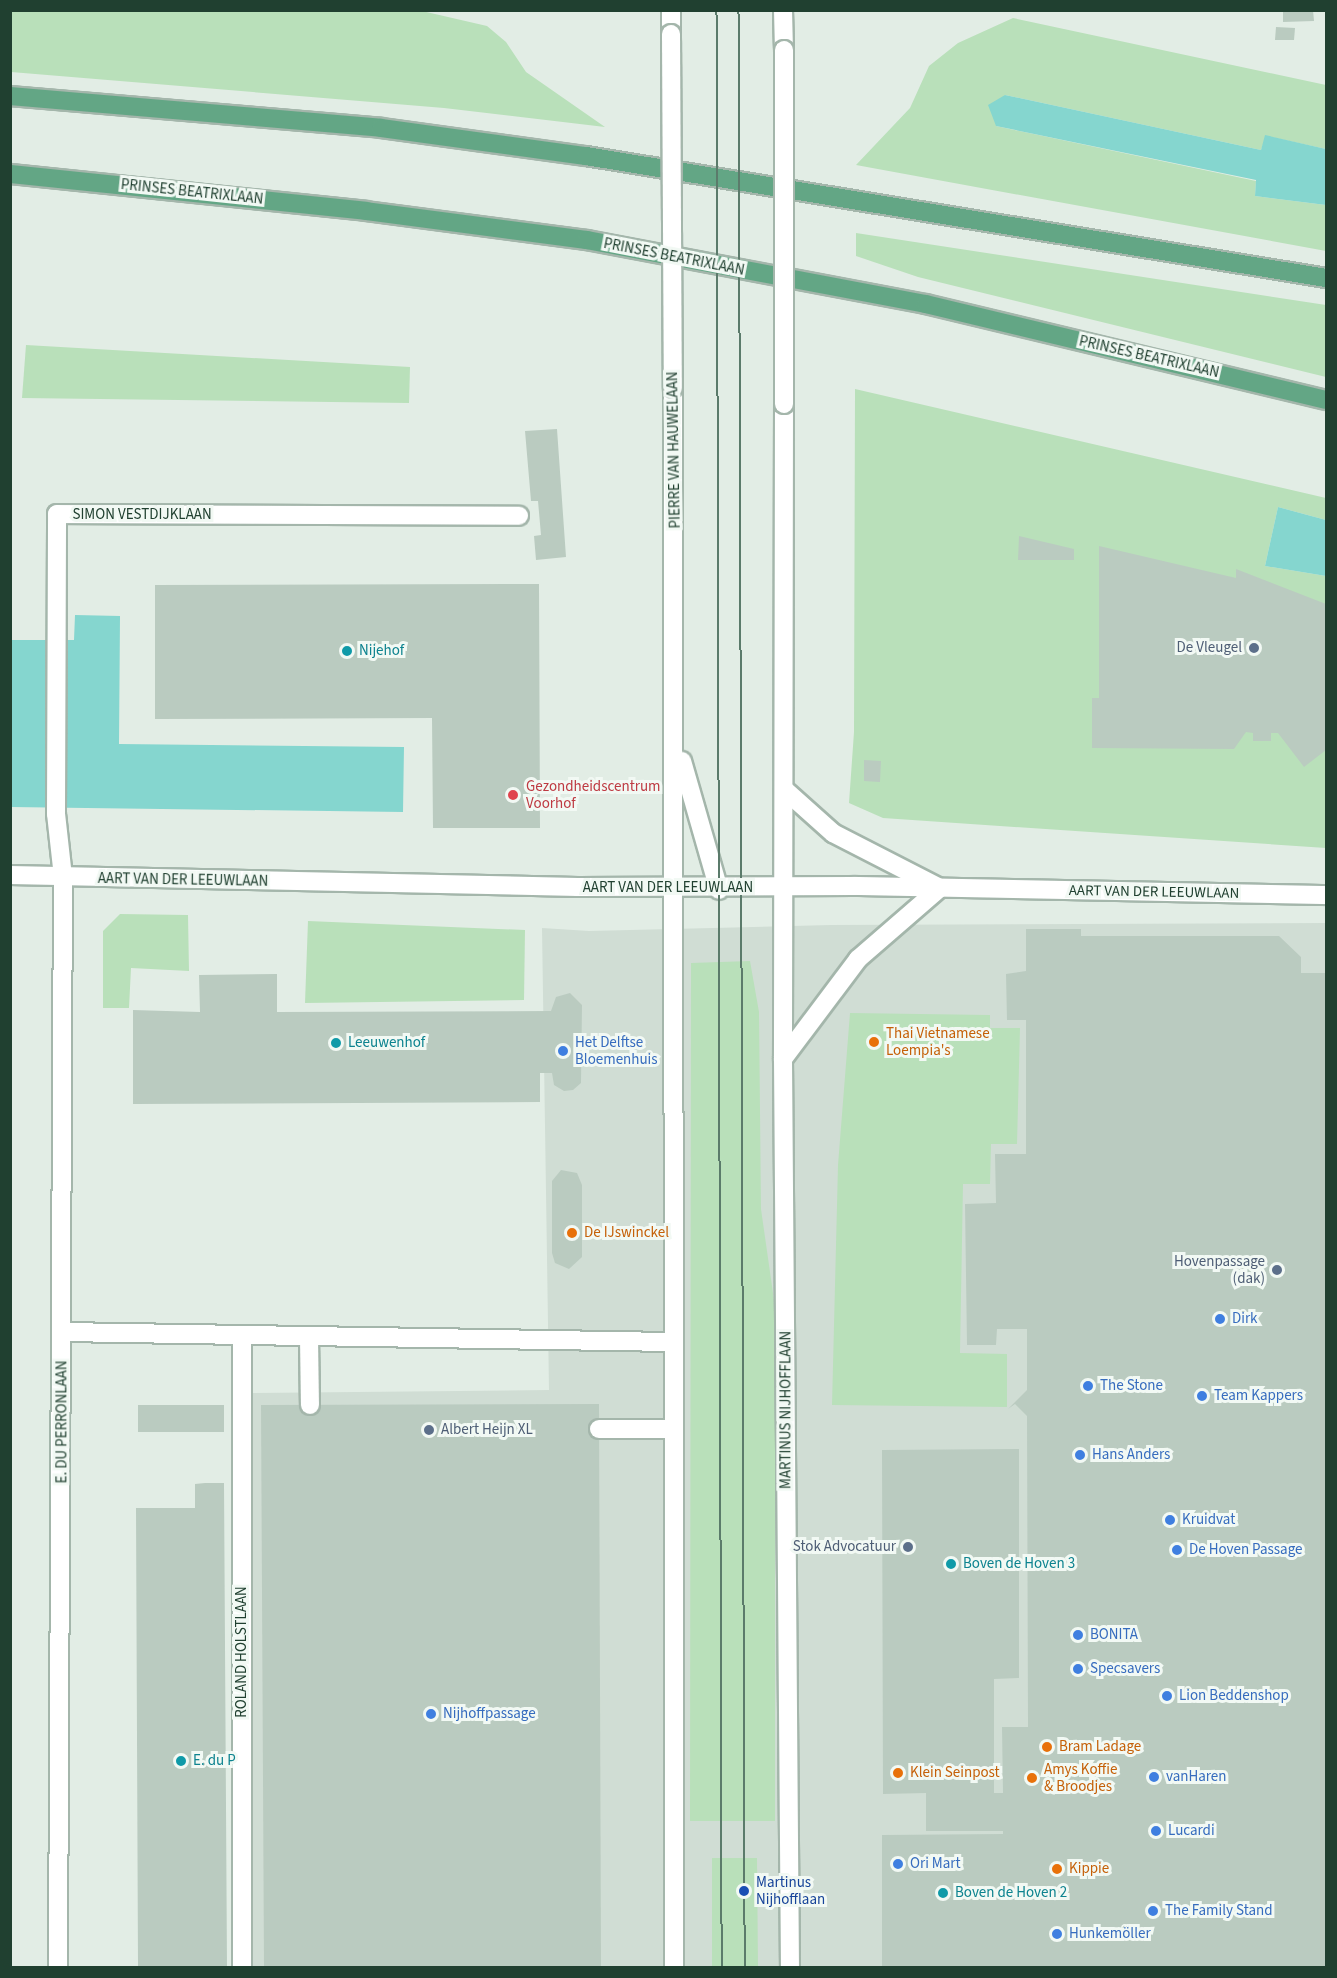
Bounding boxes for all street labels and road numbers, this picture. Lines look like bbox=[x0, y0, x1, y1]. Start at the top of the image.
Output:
street label: PRINSES BEATRIXLAAN bbox=[120, 176, 264, 208]
street label: PRINSES BEATRIXLAAN bbox=[602, 235, 746, 279]
street label: PRINSES BEATRIXLAAN bbox=[1077, 332, 1221, 382]
street label: PIERRE VAN HAUWELAAN bbox=[664, 371, 684, 529]
street label: SIMON VESTDIJKLAAN bbox=[72, 506, 212, 524]
street label: AART VAN DER LEEUWLAAN bbox=[98, 870, 268, 890]
street label: AART VAN DER LEEUWLAAN bbox=[583, 879, 753, 897]
street label: AART VAN DER LEEUWLAAN bbox=[1069, 882, 1239, 902]
street label: MARTINUS NIJHOFFLAAN bbox=[777, 1331, 795, 1489]
street label: E. DU PERRONLAAN bbox=[53, 1361, 71, 1483]
street label: ROLAND HOLSTLAAN bbox=[233, 1586, 251, 1718]

